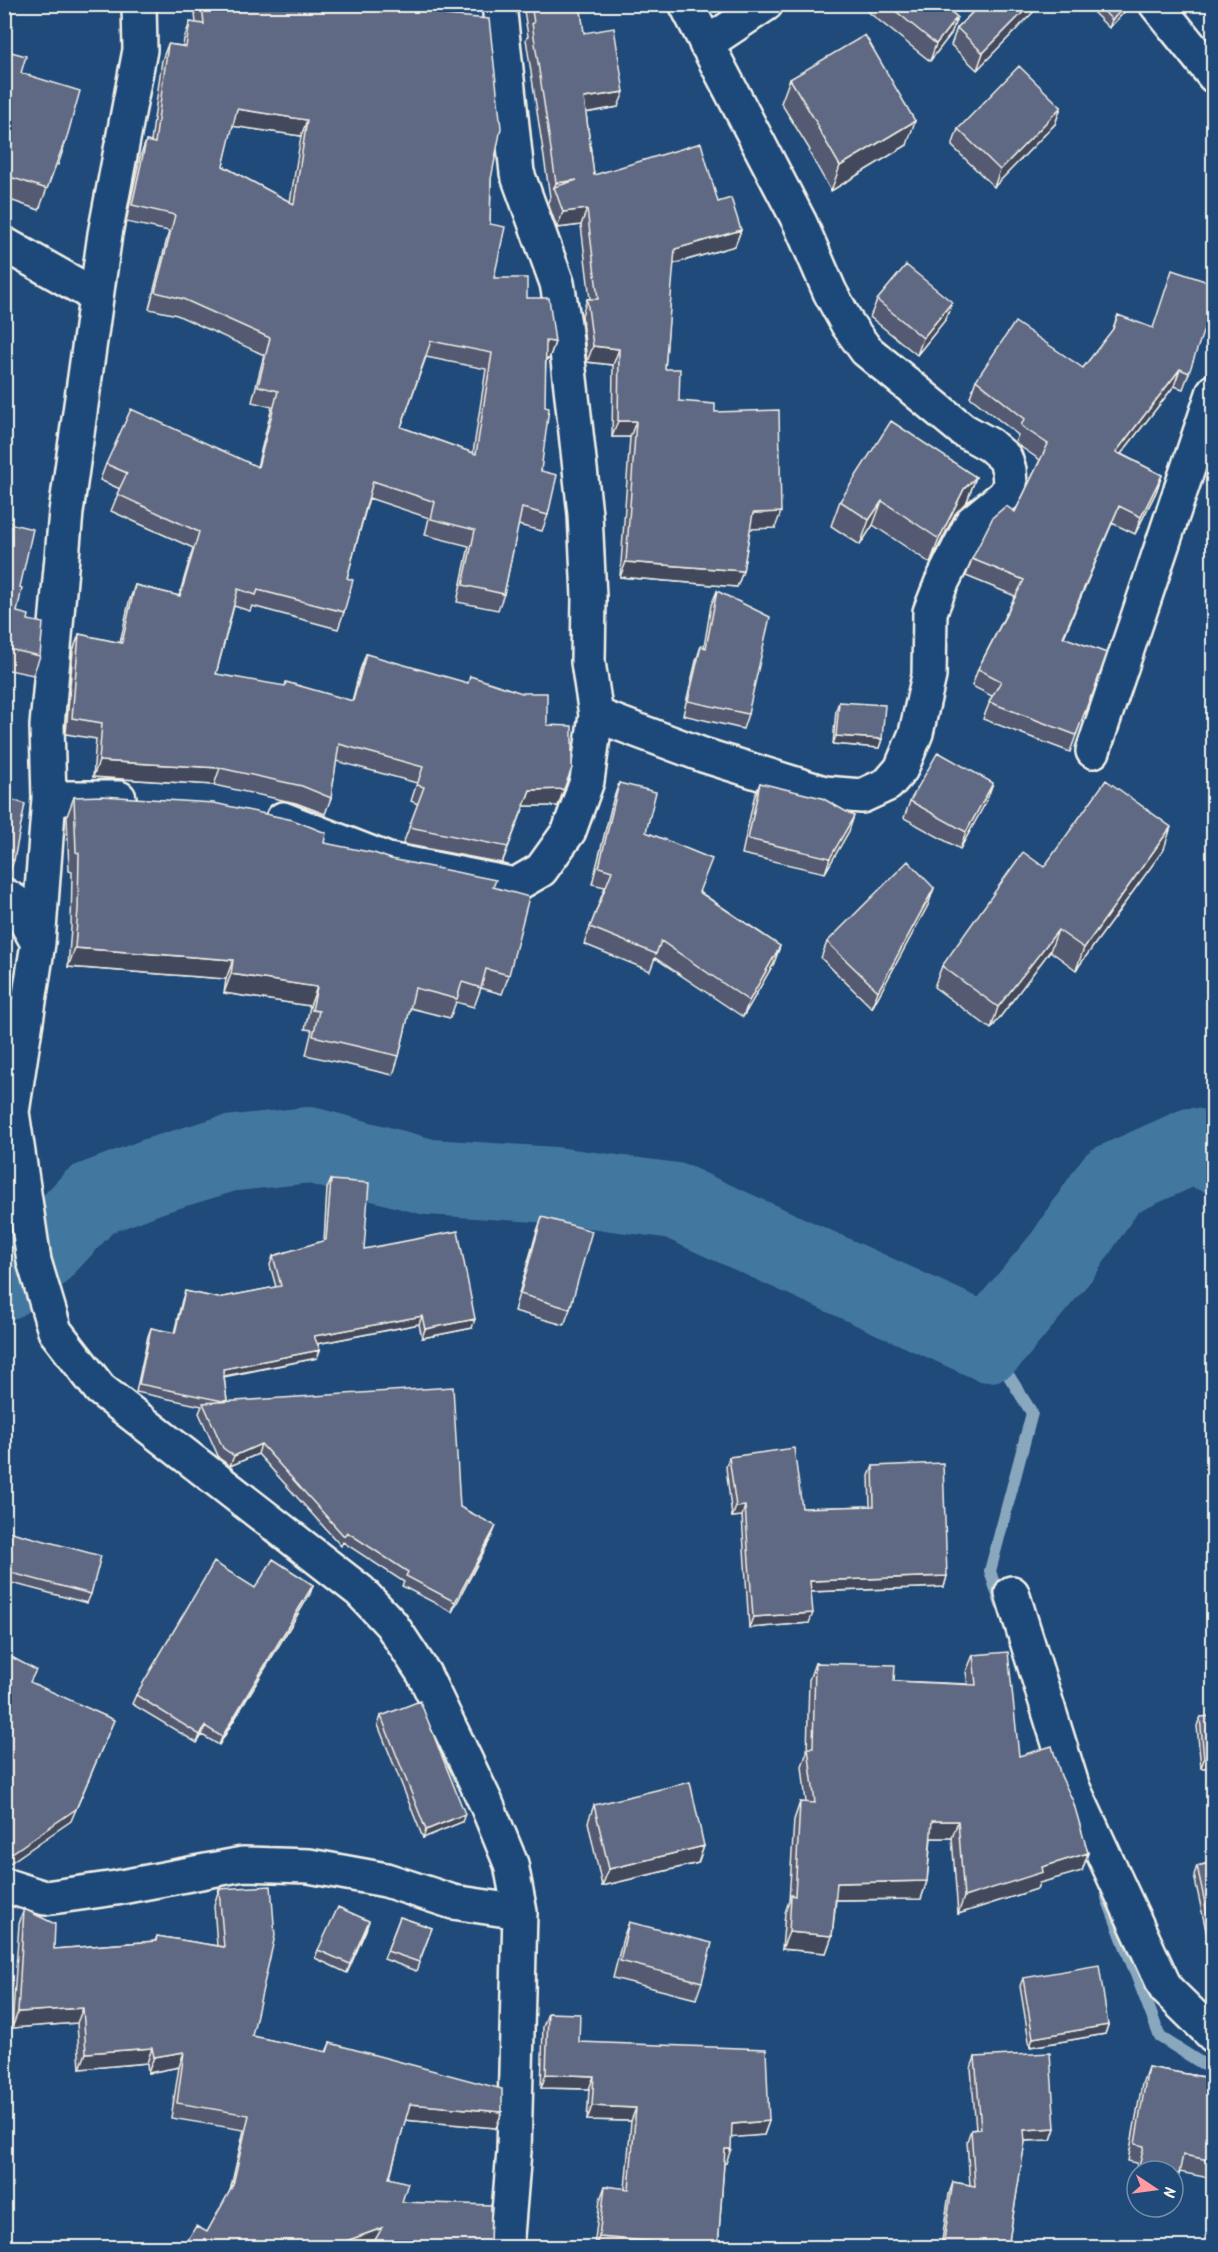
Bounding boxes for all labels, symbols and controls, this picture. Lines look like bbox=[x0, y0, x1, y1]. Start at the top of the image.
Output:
north arrow bbox=[1125, 2159, 1185, 2219]
text: N bbox=[1155, 2184, 1181, 2200]

